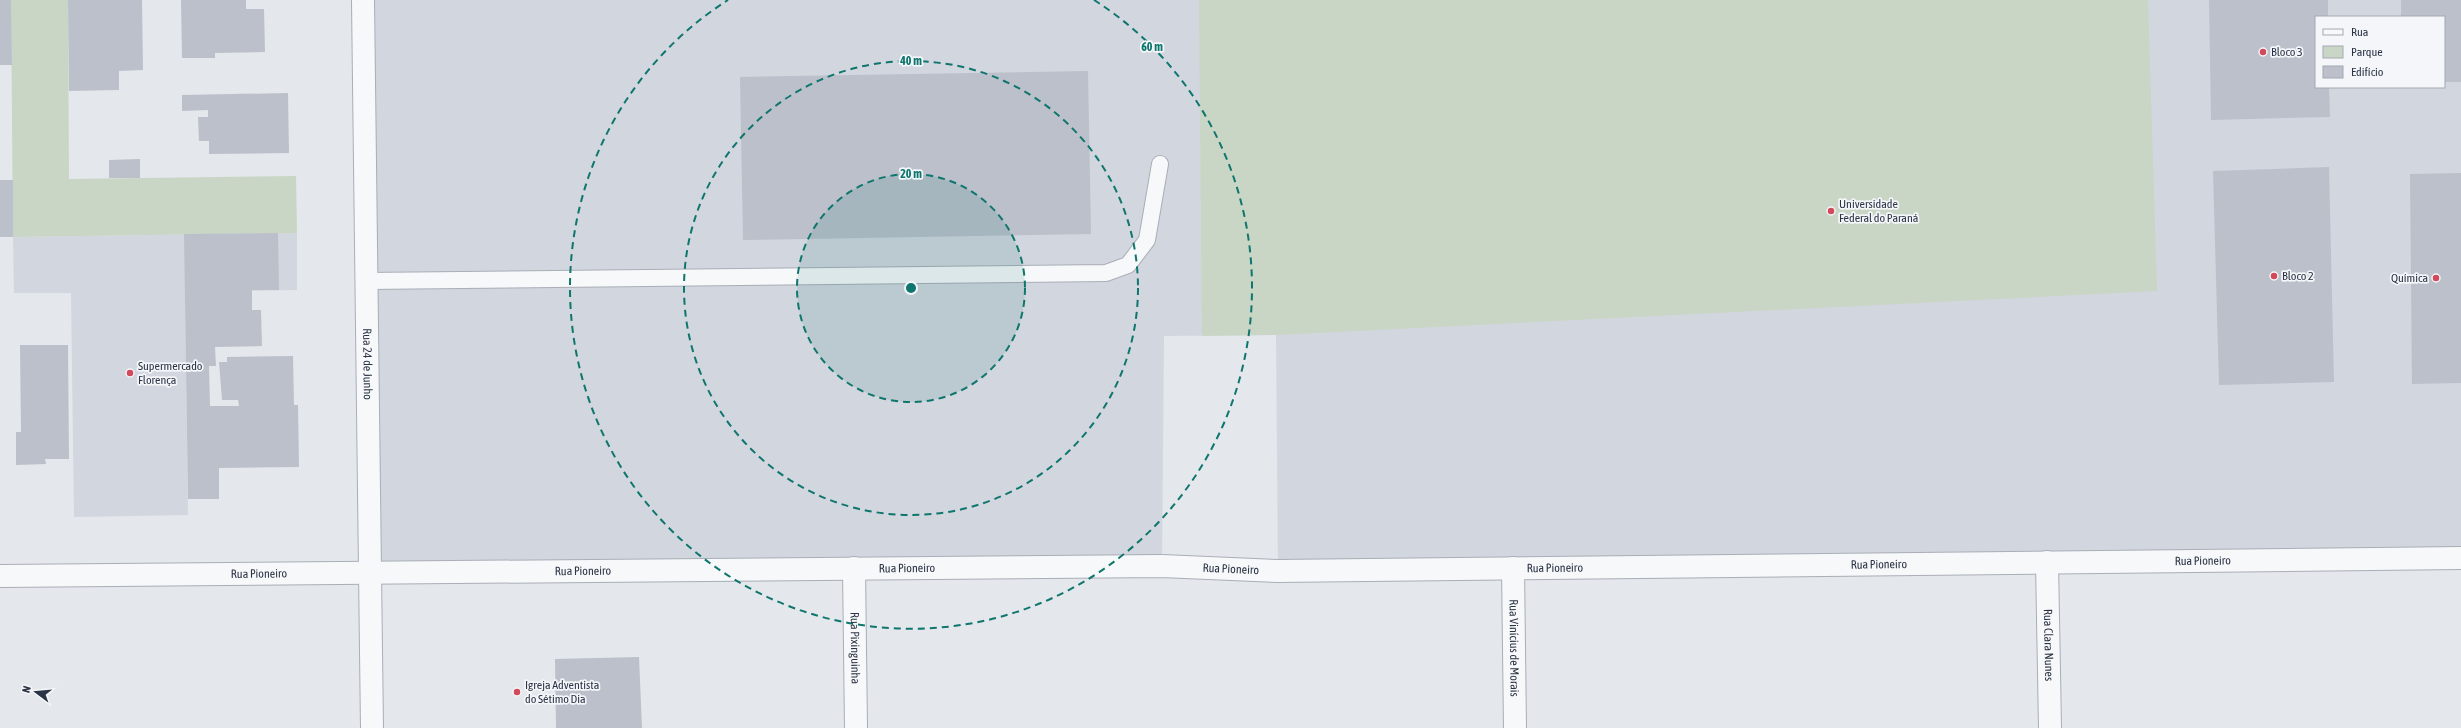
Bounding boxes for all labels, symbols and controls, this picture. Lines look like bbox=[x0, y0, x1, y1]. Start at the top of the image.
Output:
legend bbox=[2315, 16, 2445, 88]
text: Rua bbox=[2351, 25, 2368, 39]
text: 60 m bbox=[1141, 40, 1163, 54]
place label: Bloco 3 bbox=[2271, 45, 2303, 59]
text: Parque bbox=[2351, 45, 2383, 59]
marker: Bloco 3 bbox=[2258, 47, 2268, 57]
text: 40 m bbox=[899, 54, 922, 68]
text: Edifício bbox=[2351, 65, 2384, 79]
text: 20 m bbox=[900, 167, 922, 181]
place label: Universidade Federal do Paraná bbox=[1839, 197, 1918, 225]
marker: Universidade Federal do Paraná bbox=[1826, 206, 1836, 216]
place label: Bloco 2 bbox=[2282, 269, 2314, 283]
marker: Bloco 2 bbox=[2269, 271, 2279, 281]
place label: Química bbox=[2391, 271, 2428, 285]
marker: Química bbox=[2431, 273, 2441, 283]
centre of rings bbox=[904, 281, 918, 295]
street label: Rua 24 de Junho bbox=[360, 328, 375, 400]
place label: Supermercado Florença bbox=[138, 359, 203, 387]
marker: Supermercado Florença bbox=[125, 368, 135, 378]
street label: Rua Pioneiro bbox=[2175, 554, 2231, 568]
street label: Rua Pioneiro bbox=[1851, 557, 1907, 572]
street label: Rua Pioneiro bbox=[879, 561, 936, 575]
street label: Rua Pioneiro bbox=[1202, 561, 1260, 577]
street label: Rua Pioneiro bbox=[1527, 561, 1583, 575]
street label: Rua Pioneiro bbox=[555, 564, 612, 578]
street label: Rua Pioneiro bbox=[231, 567, 288, 581]
street label: Rua Vinícius de Morais bbox=[1506, 599, 1522, 697]
street label: Rua Clara Nunes bbox=[2041, 609, 2056, 681]
street label: Rua Pixinguinha bbox=[848, 612, 862, 684]
north arrow bbox=[16, 672, 56, 712]
place label: Igreja Adventista do Sétimo Dia bbox=[525, 678, 599, 706]
text: N bbox=[20, 684, 33, 694]
marker: Igreja Adventista do Sétimo Dia bbox=[512, 687, 522, 697]

